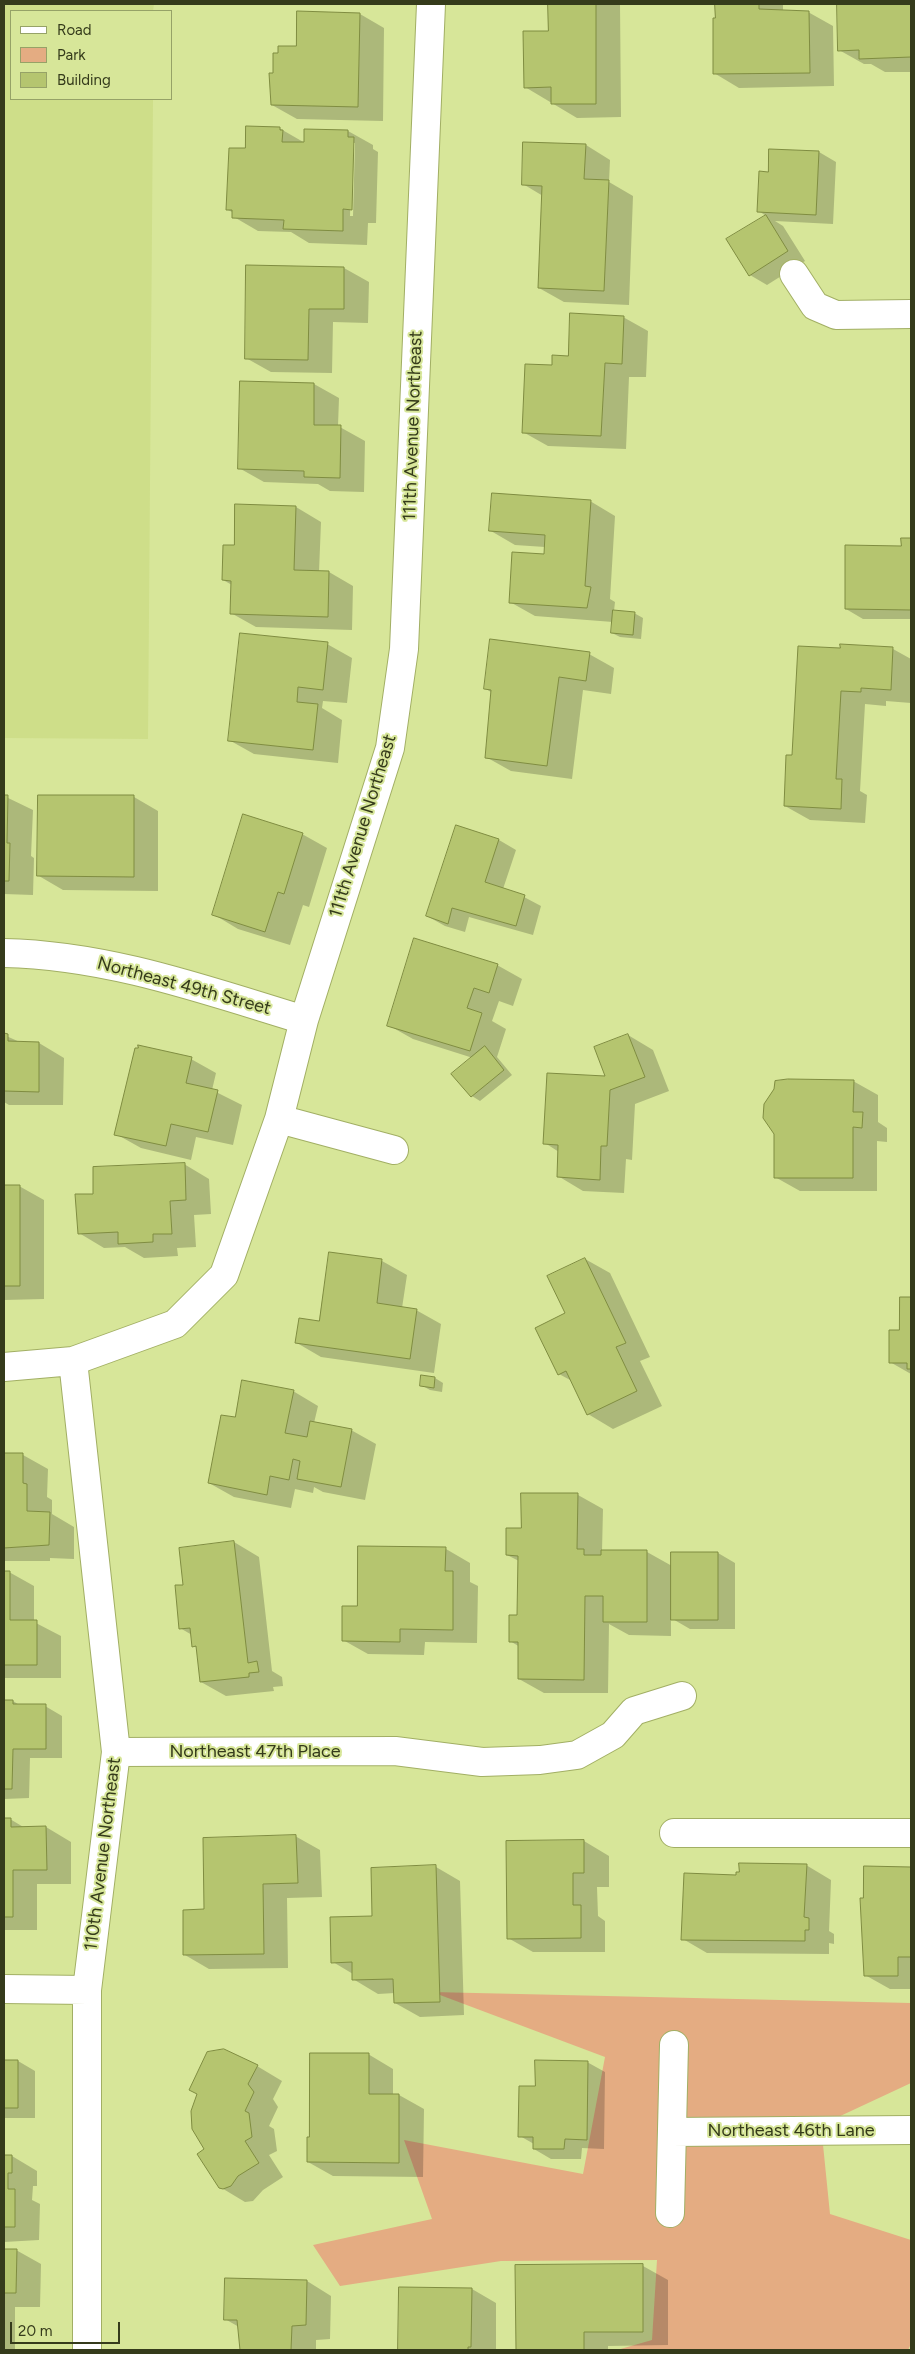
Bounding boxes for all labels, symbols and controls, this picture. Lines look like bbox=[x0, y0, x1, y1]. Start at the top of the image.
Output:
legend bbox=[10, 10, 172, 100]
text: Road bbox=[57, 21, 92, 39]
text: Park bbox=[57, 46, 86, 64]
text: Building bbox=[57, 71, 111, 89]
street label: 111th Avenue Northeast bbox=[399, 330, 427, 522]
street label: 111th Avenue Northeast bbox=[325, 732, 401, 920]
street label: Northeast 49th Street bbox=[95, 952, 273, 1020]
street label: Northeast 47th Place bbox=[169, 1741, 341, 1763]
street label: 110th Avenue Northeast bbox=[80, 1756, 126, 1952]
street label: Northeast 46th Lane bbox=[707, 2120, 875, 2142]
scale bar bbox=[12, 2312, 122, 2344]
text: 20 m bbox=[18, 2322, 52, 2340]

